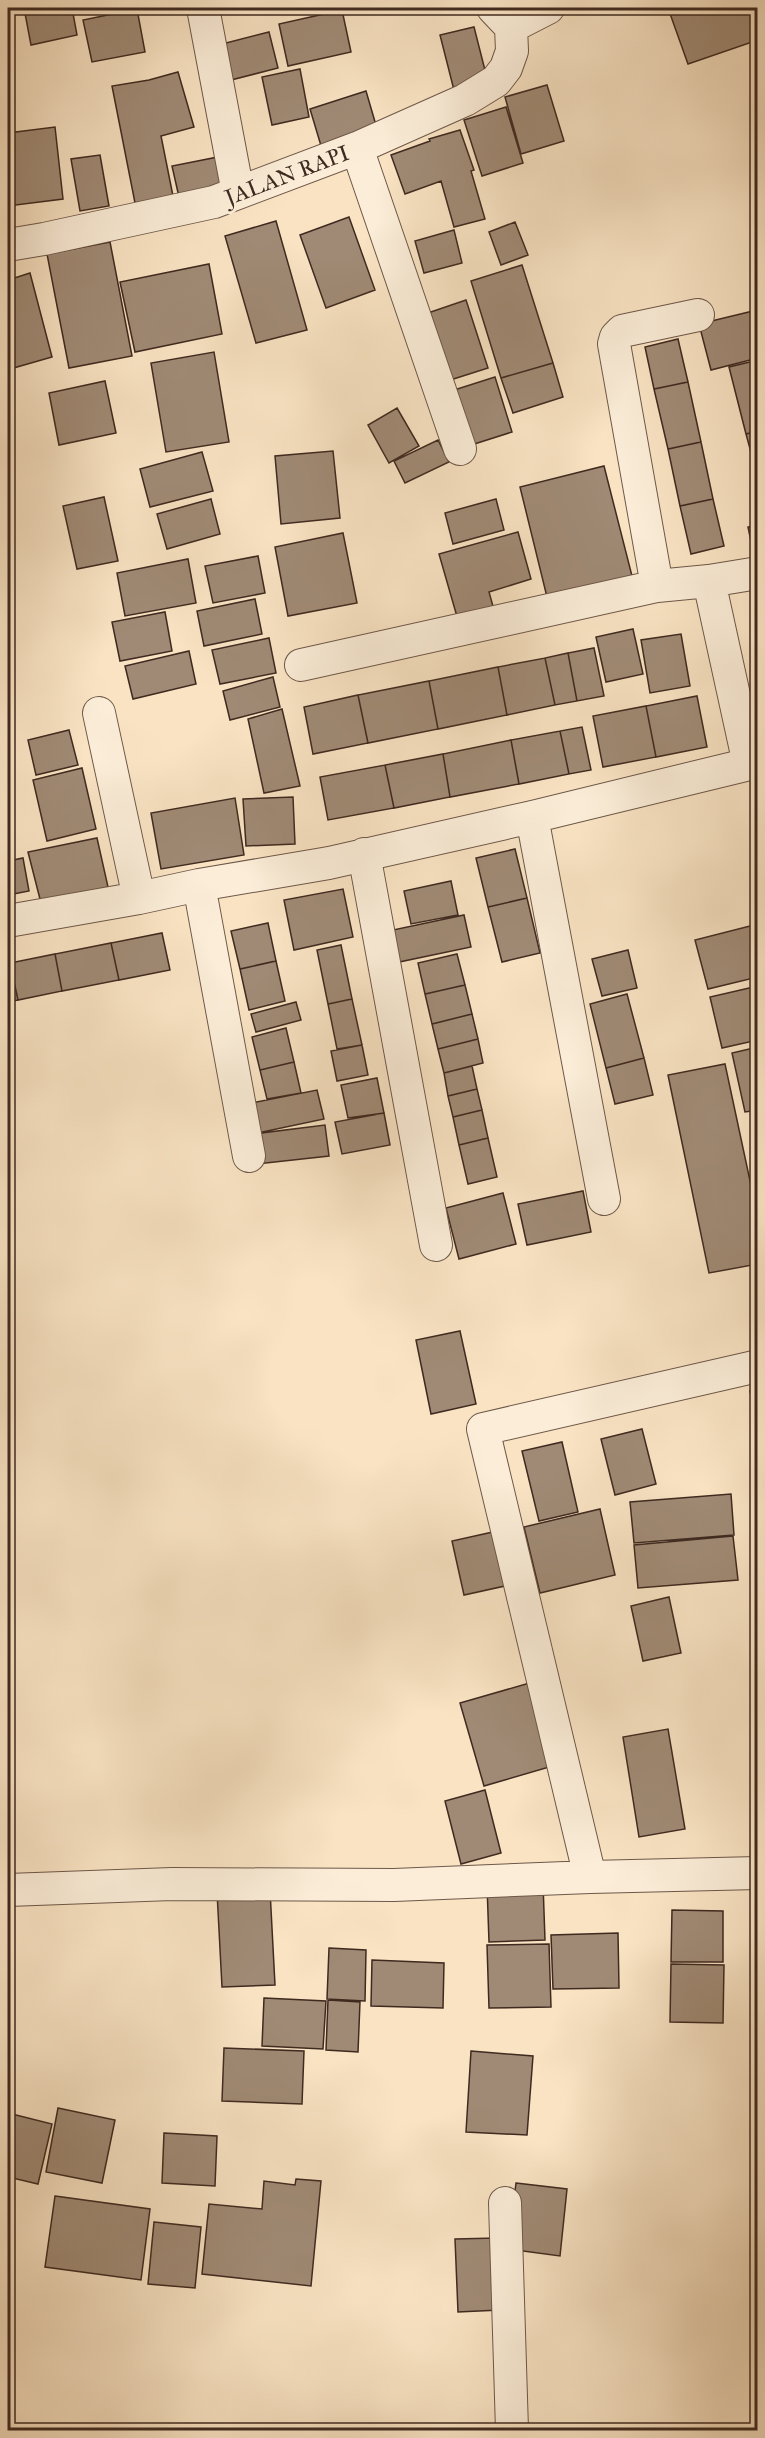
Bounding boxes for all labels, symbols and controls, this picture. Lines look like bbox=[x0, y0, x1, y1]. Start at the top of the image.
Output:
street label: JALAN RAPI bbox=[219, 139, 353, 212]

